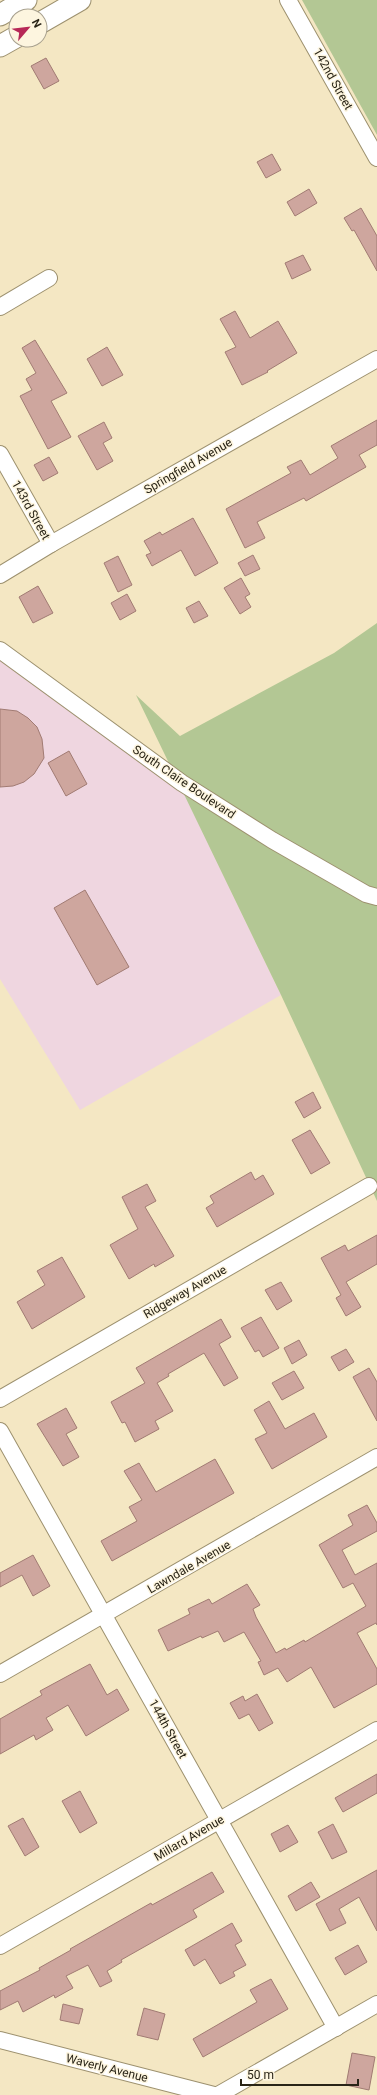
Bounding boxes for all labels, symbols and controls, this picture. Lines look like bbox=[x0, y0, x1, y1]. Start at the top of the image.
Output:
north arrow bbox=[8, 8, 48, 48]
text: N bbox=[29, 17, 44, 30]
street label: 142nd Street bbox=[310, 46, 356, 112]
street label: Springfield Avenue bbox=[142, 435, 234, 497]
street label: 143rd Street bbox=[9, 478, 53, 542]
street label: South Claire Boulevard bbox=[130, 742, 238, 822]
street label: Ridgeway Avenue bbox=[141, 1263, 229, 1321]
street label: Lawndale Avenue bbox=[145, 1538, 233, 1596]
street label: 144th Street bbox=[146, 1697, 190, 1761]
street label: Millard Avenue bbox=[151, 1812, 227, 1864]
street label: Waverly Avenue bbox=[65, 2051, 149, 2085]
scale bar bbox=[241, 2061, 358, 2087]
text: 50 m bbox=[247, 2068, 274, 2082]

